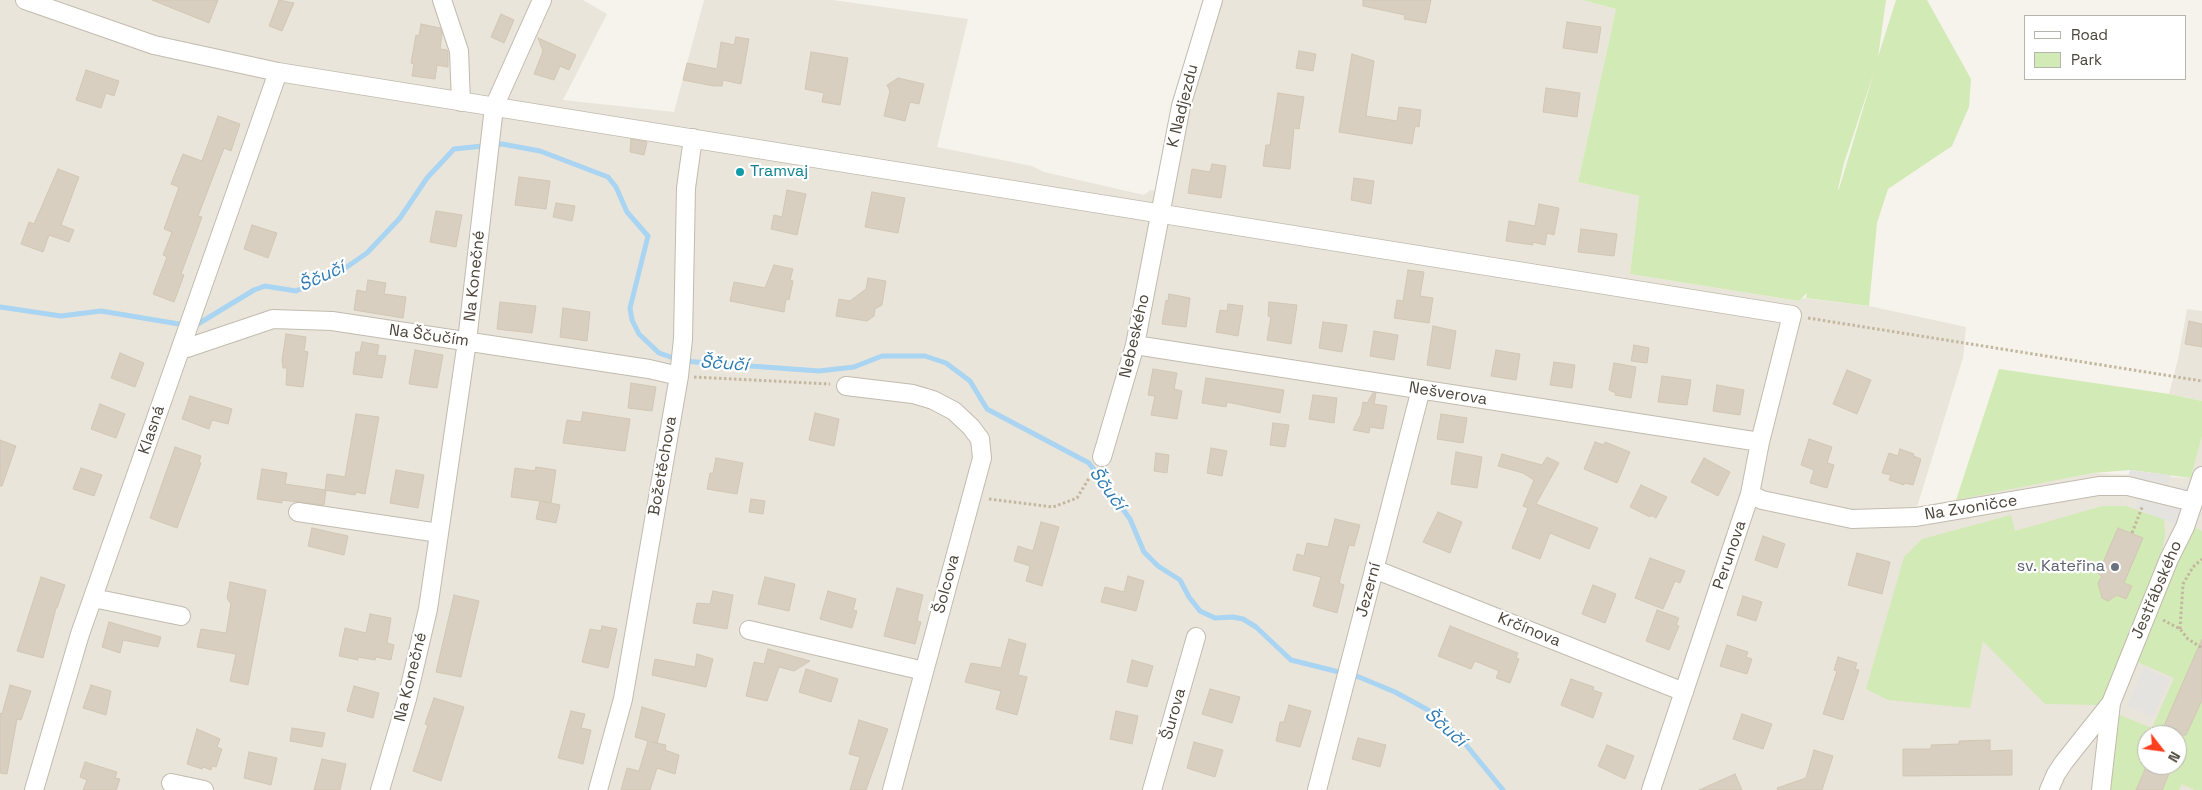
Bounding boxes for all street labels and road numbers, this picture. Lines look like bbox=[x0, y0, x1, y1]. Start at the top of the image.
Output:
street label: K Nadjezdu bbox=[1163, 62, 1203, 150]
street label: Na Konečné bbox=[461, 230, 489, 322]
street label: Nebeského bbox=[1116, 292, 1154, 380]
street label: Na Ščučím bbox=[388, 321, 470, 351]
street label: Nešverova bbox=[1408, 378, 1488, 410]
street label: Klasná bbox=[135, 403, 169, 457]
street label: Božetěchova bbox=[645, 415, 681, 517]
street label: Na Zvoničce bbox=[1923, 491, 2019, 525]
street label: Perunova bbox=[1709, 518, 1751, 592]
street label: Jestřábského bbox=[2128, 538, 2186, 642]
street label: Šolcova bbox=[930, 552, 964, 616]
street label: Jezerní bbox=[1353, 561, 1385, 619]
street label: Krčínova bbox=[1495, 609, 1563, 651]
street label: Na Konečné bbox=[391, 630, 431, 724]
street label: Šurova bbox=[1158, 686, 1190, 742]

